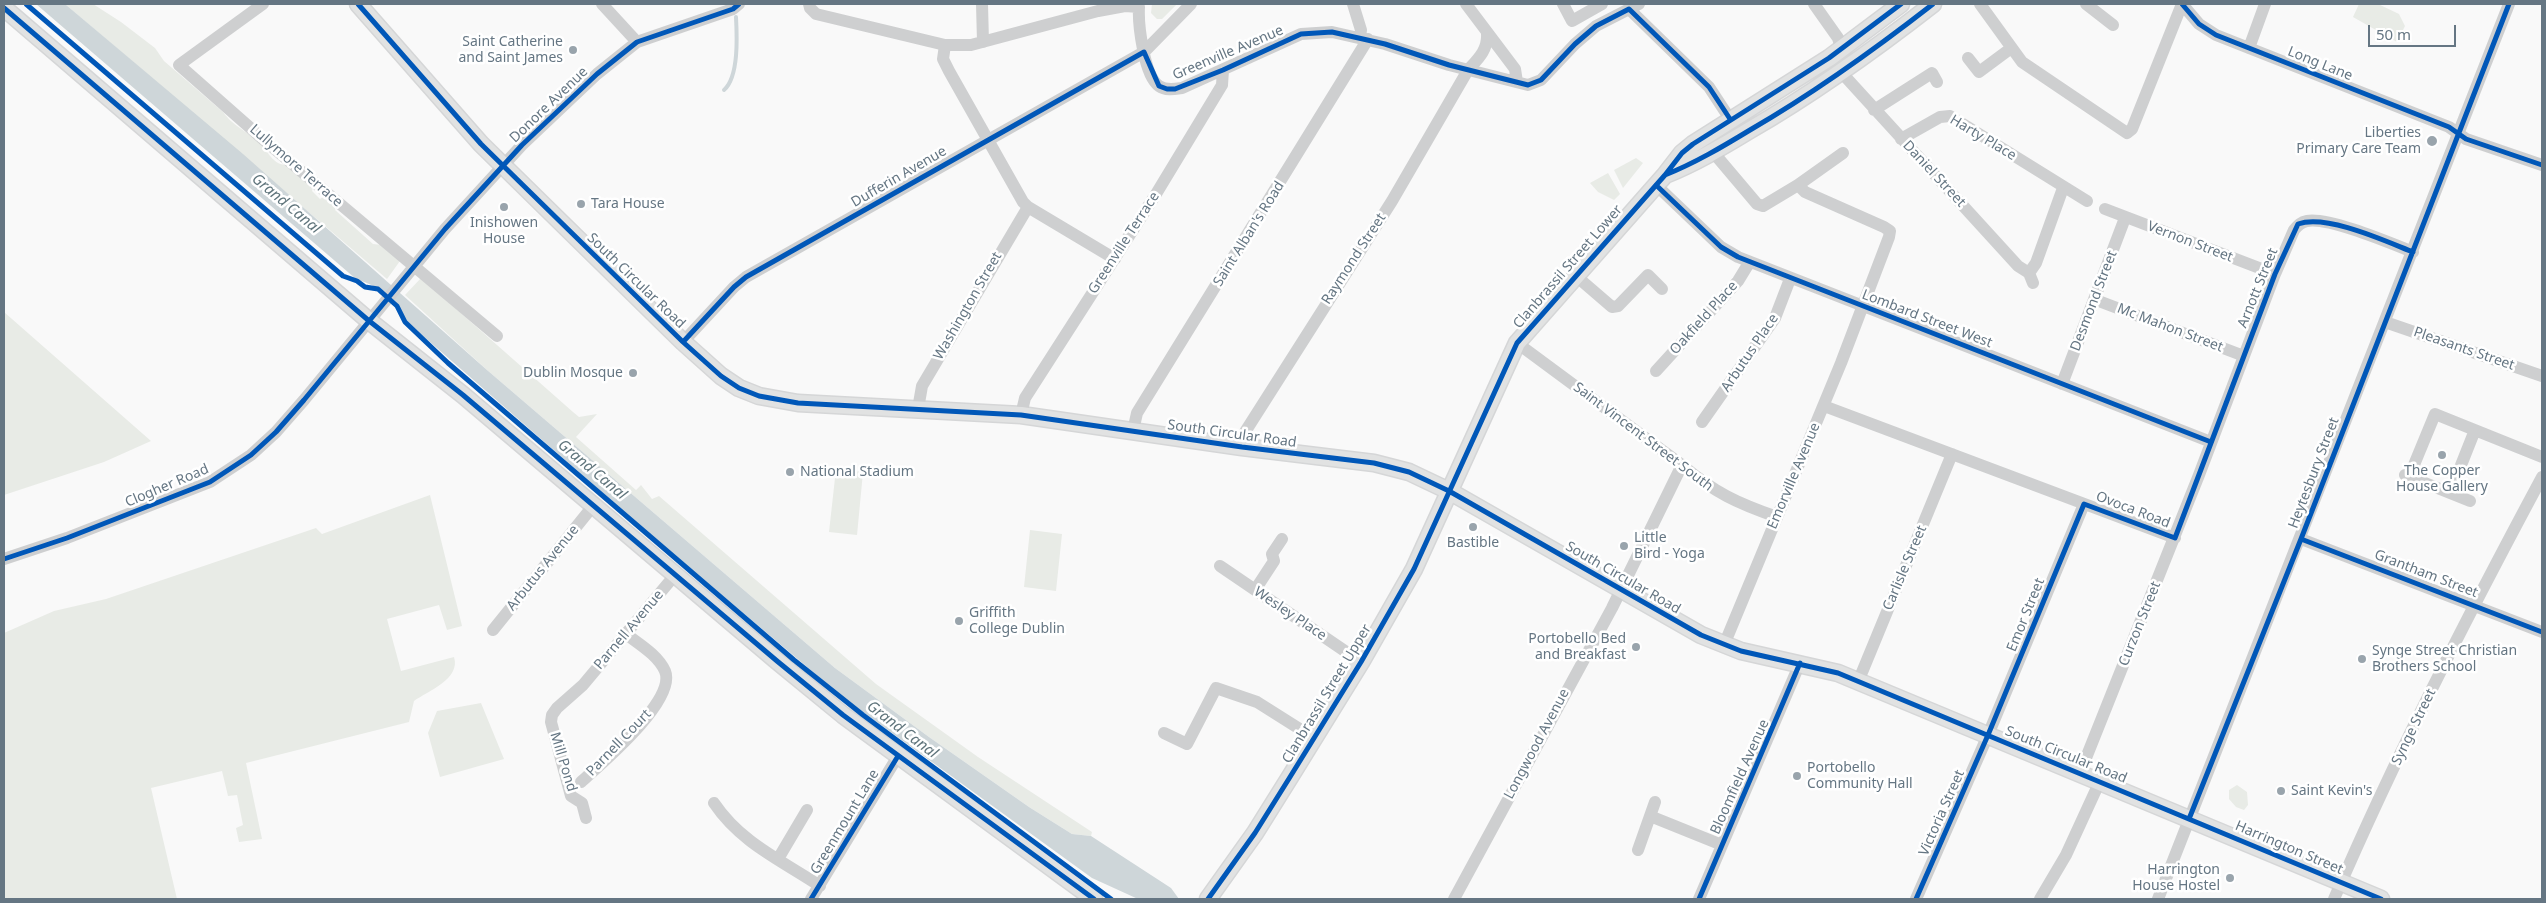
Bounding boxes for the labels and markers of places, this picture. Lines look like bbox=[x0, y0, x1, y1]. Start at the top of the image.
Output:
place label: Saint Catherine and Saint James bbox=[458, 34, 563, 66]
marker: Saint Catherine and Saint James bbox=[567, 44, 579, 56]
place label: Liberties Primary Care Team bbox=[2296, 125, 2421, 158]
marker: Liberties Primary Care Team bbox=[2425, 134, 2439, 148]
place label: Tara House bbox=[591, 196, 665, 212]
marker: Tara House bbox=[575, 198, 587, 210]
marker: Inishowen House bbox=[498, 201, 510, 213]
place label: Inishowen House bbox=[470, 215, 538, 248]
place label: Dublin Mosque bbox=[523, 365, 623, 381]
marker: Dublin Mosque bbox=[627, 367, 639, 379]
marker: The Copper House Gallery bbox=[2436, 449, 2448, 461]
place label: The Copper House Gallery bbox=[2396, 463, 2488, 496]
place label: National Stadium bbox=[800, 464, 914, 480]
marker: National Stadium bbox=[784, 466, 796, 478]
marker: Bastible bbox=[1467, 521, 1479, 533]
place label: Little Bird - Yoga bbox=[1634, 530, 1705, 562]
place label: Bastible bbox=[1447, 535, 1499, 551]
marker: Little Bird - Yoga bbox=[1618, 540, 1630, 552]
place label: Griffith College Dublin bbox=[969, 605, 1065, 638]
marker: Griffith College Dublin bbox=[953, 615, 965, 627]
place label: Portobello Bed and Breakfast bbox=[1528, 631, 1626, 664]
marker: Portobello Bed and Breakfast bbox=[1630, 641, 1642, 653]
place label: Synge Street Christian Brothers School bbox=[2372, 643, 2517, 676]
marker: Synge Street Christian Brothers School bbox=[2356, 653, 2368, 665]
place label: Portobello Community Hall bbox=[1807, 760, 1913, 792]
marker: Portobello Community Hall bbox=[1791, 770, 1803, 782]
place label: Saint Kevin's bbox=[2291, 783, 2372, 799]
marker: Saint Kevin's bbox=[2275, 785, 2287, 797]
place label: Harrington House Hostel bbox=[2132, 862, 2220, 894]
marker: Harrington House Hostel bbox=[2224, 872, 2236, 884]

